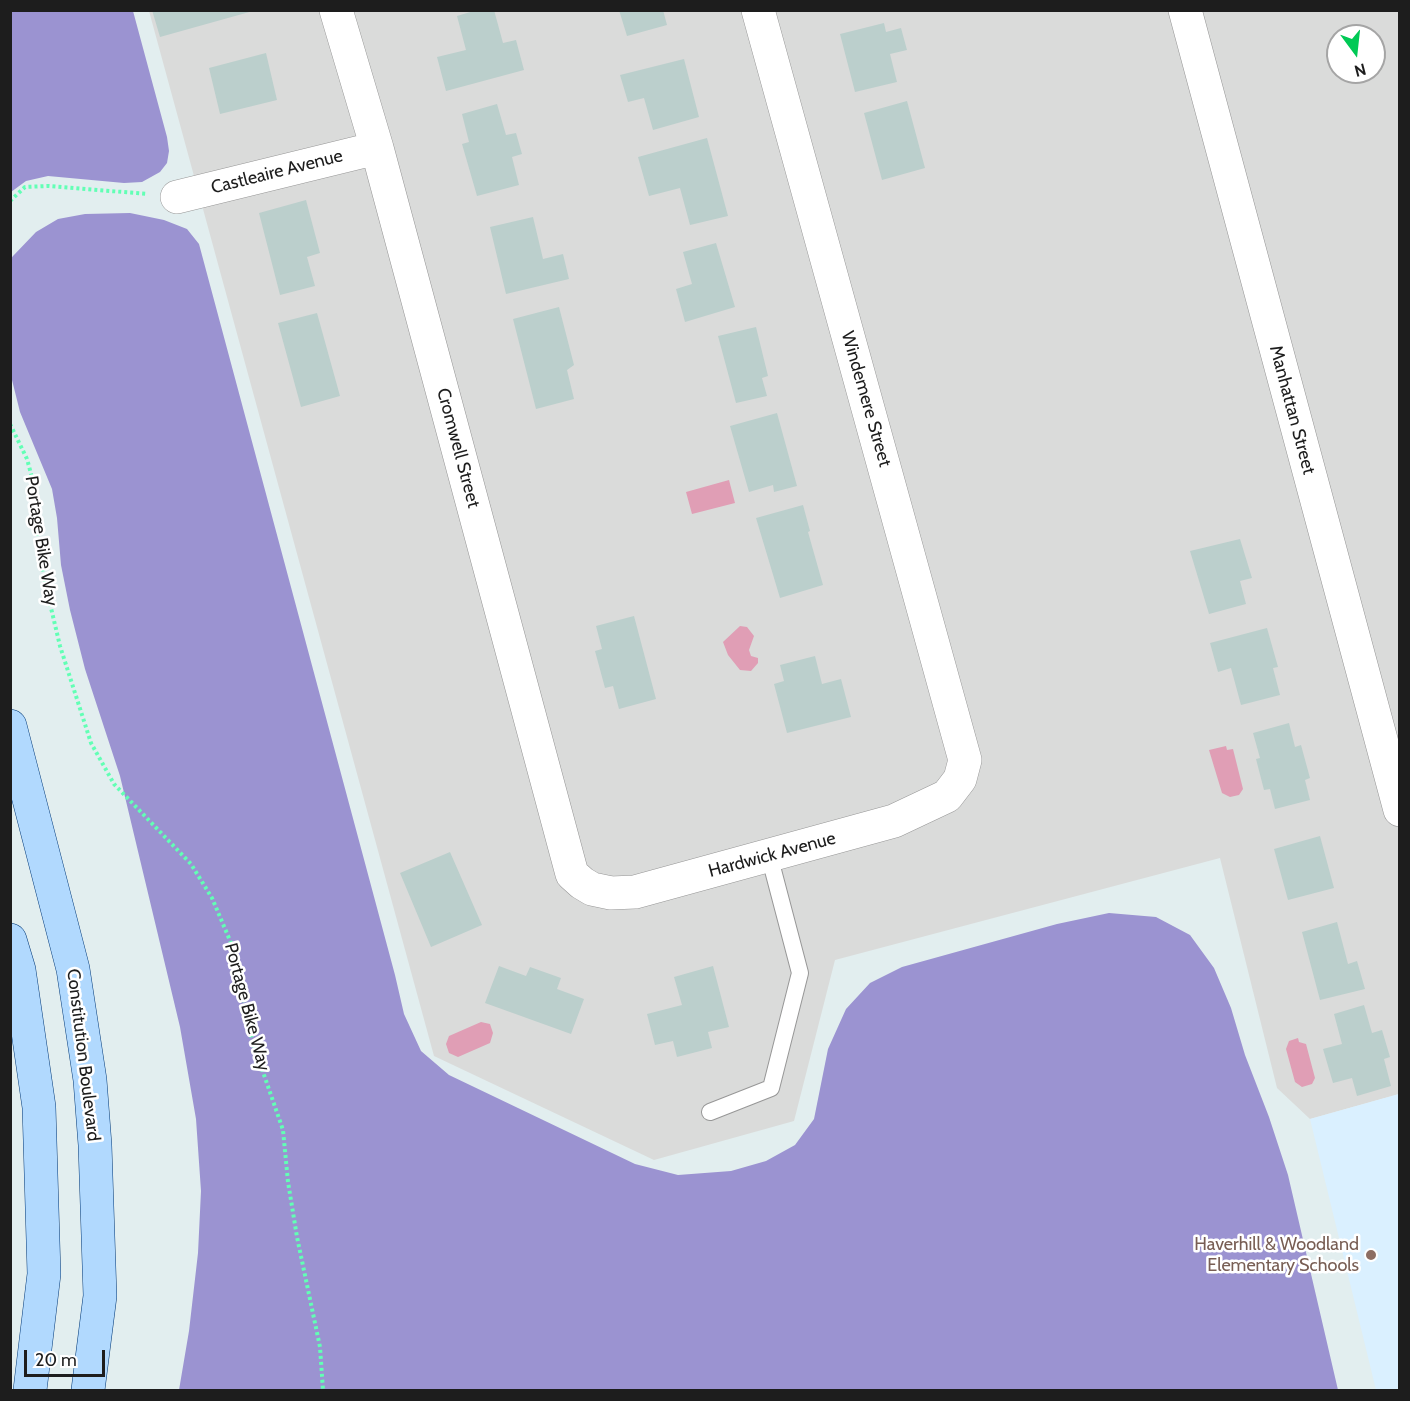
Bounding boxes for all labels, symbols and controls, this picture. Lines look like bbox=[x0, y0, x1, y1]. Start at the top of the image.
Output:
north arrow bbox=[1326, 24, 1386, 84]
text: N bbox=[1352, 59, 1368, 81]
street label: Castleaire Avenue bbox=[209, 145, 345, 199]
street label: Windemere Street bbox=[836, 329, 896, 469]
street label: Manhattan Street bbox=[1264, 343, 1320, 477]
street label: Cromwell Street bbox=[432, 386, 484, 510]
street label: Portage Bike Way bbox=[20, 474, 62, 608]
street label: Hardwick Avenue bbox=[706, 828, 838, 882]
street label: Portage Bike Way bbox=[220, 941, 274, 1073]
street label: Constitution Boulevard bbox=[62, 967, 104, 1143]
place label: Haverhill & Woodland Elementary Schools bbox=[1194, 1234, 1359, 1276]
marker: Haverhill & Woodland Elementary Schools bbox=[1364, 1248, 1378, 1262]
scale bar bbox=[27, 1338, 108, 1376]
text: 20 m bbox=[35, 1349, 77, 1371]

